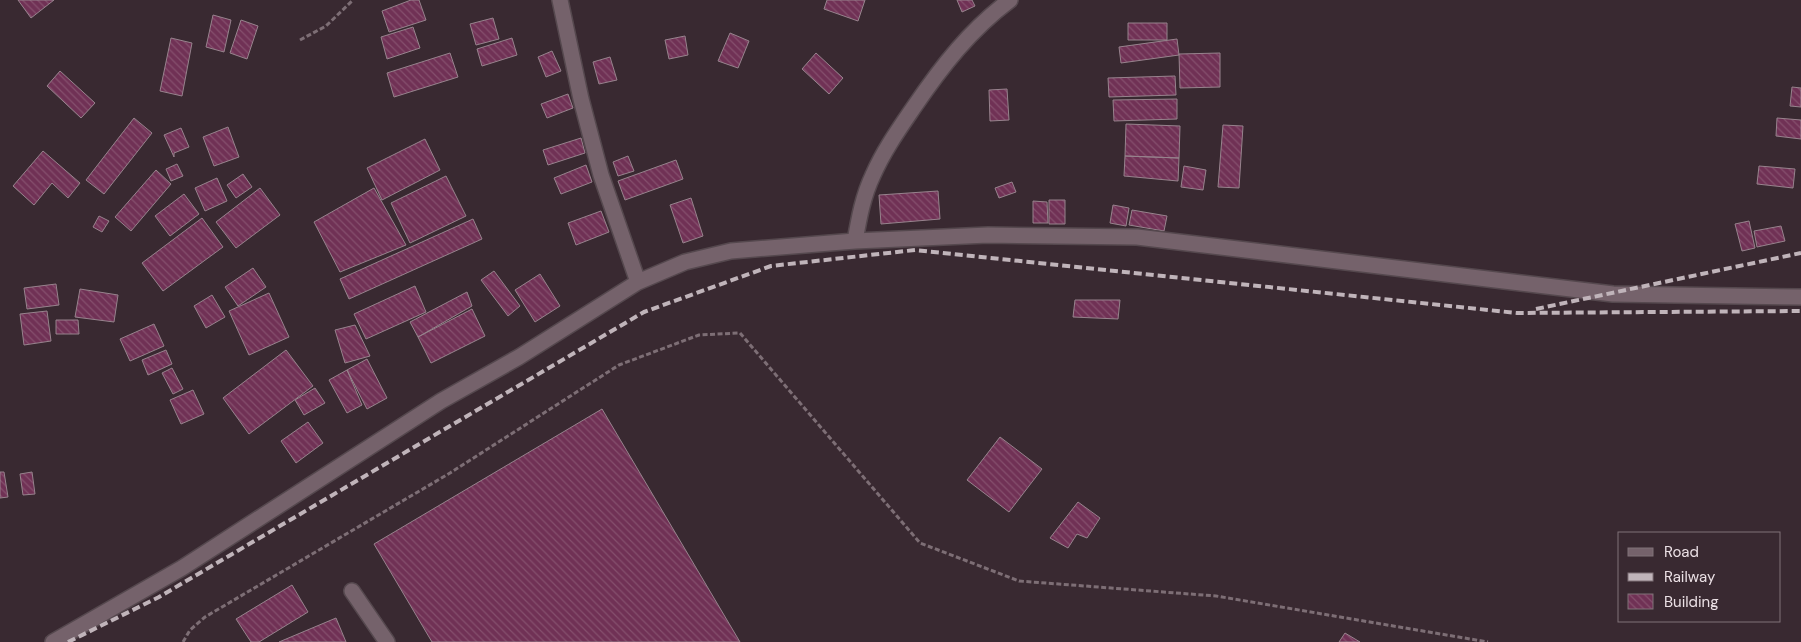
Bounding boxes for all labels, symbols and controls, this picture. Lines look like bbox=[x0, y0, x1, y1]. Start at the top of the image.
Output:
legend bbox=[1618, 532, 1781, 622]
text: Road bbox=[1664, 542, 1699, 562]
text: Railway bbox=[1664, 567, 1716, 587]
text: Building bbox=[1664, 592, 1719, 612]

